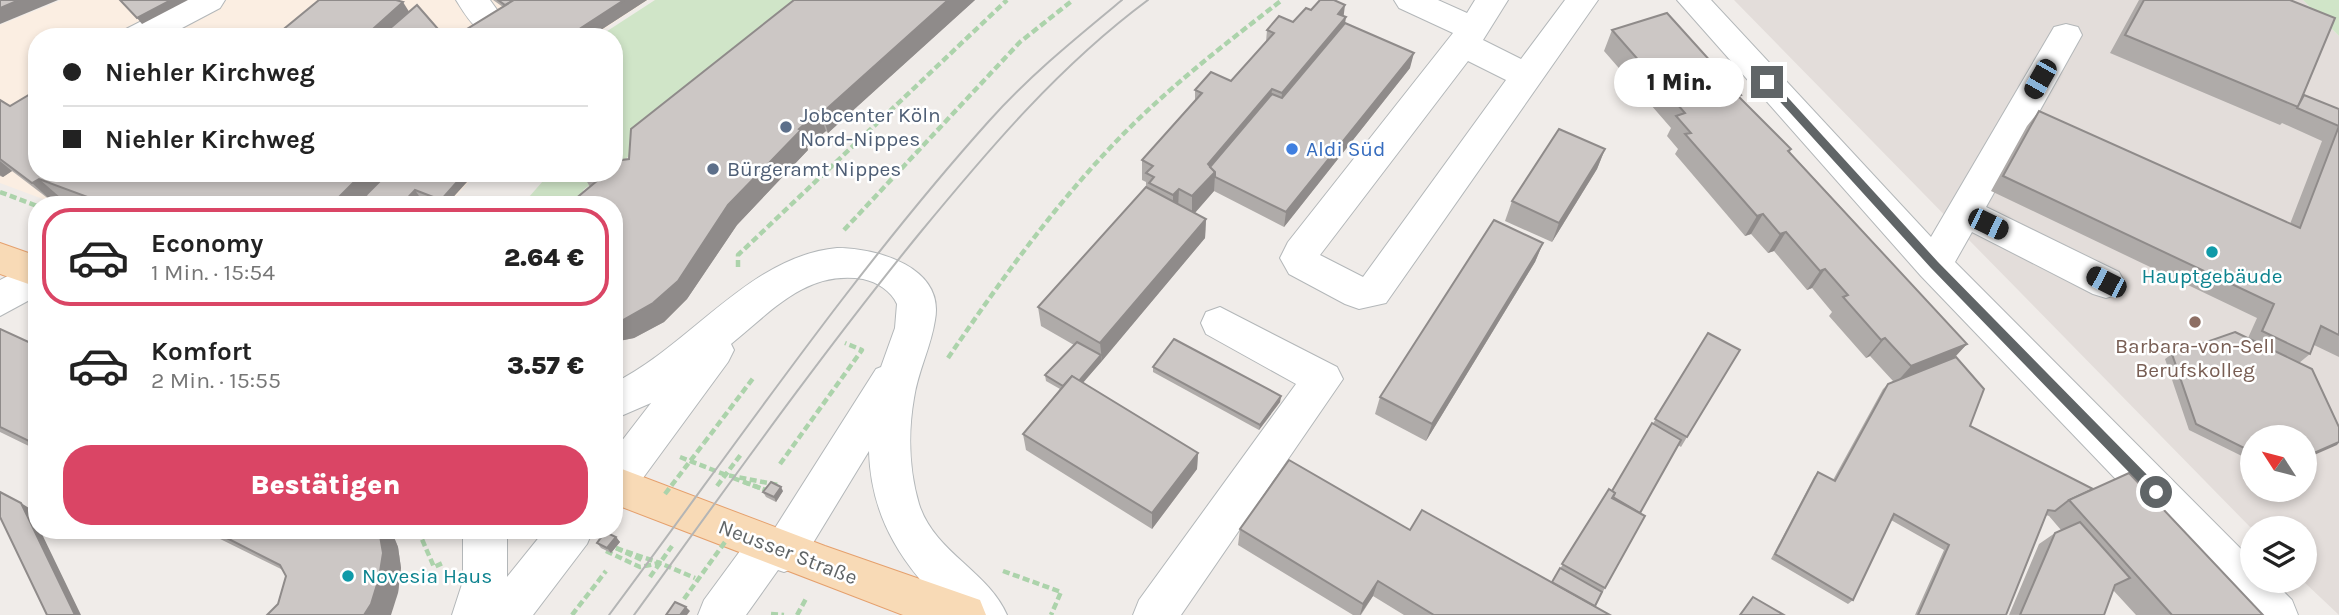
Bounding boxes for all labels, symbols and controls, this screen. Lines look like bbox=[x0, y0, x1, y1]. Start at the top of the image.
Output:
car bbox=[2021, 56, 2060, 102]
text: Niehler Kirchweg bbox=[105, 57, 315, 88]
callout: 1 Min. bbox=[1613, 57, 1742, 106]
route end bbox=[1751, 66, 1783, 98]
text: 1 Min. bbox=[1647, 69, 1711, 96]
place label: Jobcenter Köln Nord-Nippes bbox=[800, 103, 941, 151]
marker: Jobcenter Köln Nord-Nippes bbox=[778, 119, 794, 135]
text: Niehler Kirchweg bbox=[105, 124, 315, 155]
place label: Aldi Süd bbox=[1306, 137, 1386, 161]
marker: Aldi Süd bbox=[1284, 141, 1300, 157]
place label: Bürgeramt Nippes bbox=[727, 157, 901, 181]
marker: Bürgeramt Nippes bbox=[705, 161, 721, 177]
car bbox=[1965, 205, 2012, 243]
icon: car bbox=[67, 226, 130, 289]
text: Economy bbox=[151, 228, 263, 259]
text: 2.64 € bbox=[504, 242, 584, 273]
marker: Hauptgebäude bbox=[2204, 244, 2220, 260]
text: 1 Min. · 15:54 bbox=[151, 259, 275, 286]
car bbox=[2083, 263, 2130, 301]
place label: Hauptgebäude bbox=[2141, 264, 2283, 288]
marker: Barbara-von-Sell Berufskolleg bbox=[2187, 314, 2203, 330]
icon: car bbox=[67, 334, 130, 397]
place label: Barbara-von-Sell Berufskolleg bbox=[2115, 334, 2275, 382]
text: Komfort bbox=[151, 336, 252, 367]
text: 3.57 € bbox=[507, 350, 584, 381]
text: 2 Min. · 15:55 bbox=[151, 367, 281, 394]
north arrow bbox=[2240, 425, 2317, 502]
map controls bbox=[2240, 425, 2317, 593]
button: Bestätigen bbox=[63, 445, 588, 525]
route start bbox=[2140, 476, 2172, 508]
street label: Neusser Straße bbox=[715, 515, 861, 589]
button: layers bbox=[2240, 516, 2317, 593]
place label: Novesia Haus bbox=[362, 564, 492, 588]
marker: Novesia Haus bbox=[340, 568, 356, 584]

